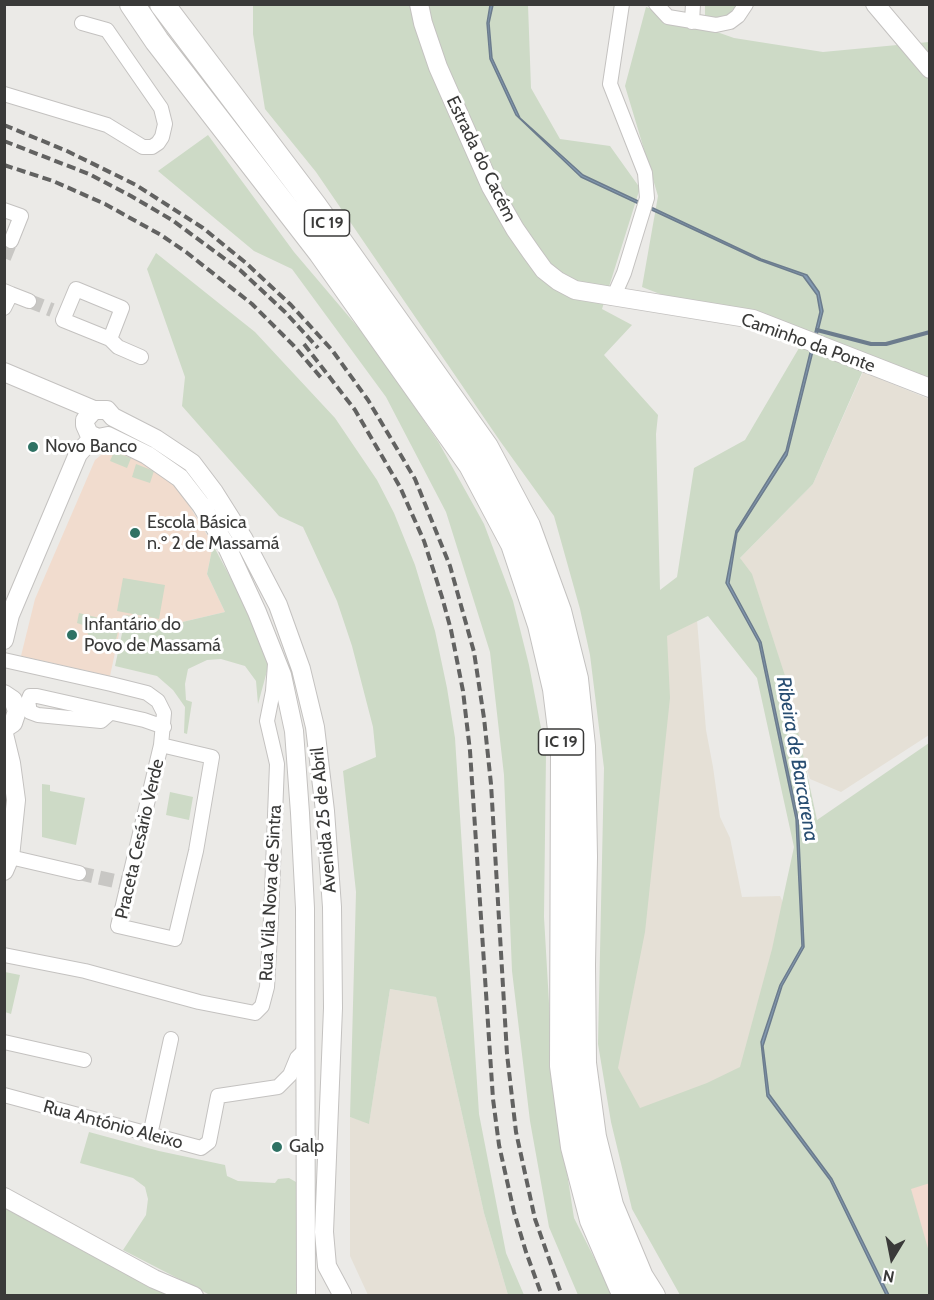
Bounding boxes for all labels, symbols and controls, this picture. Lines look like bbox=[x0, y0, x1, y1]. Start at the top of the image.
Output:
street label: Estrada do Cacém bbox=[441, 93, 521, 225]
road number: IC 19 bbox=[304, 210, 350, 236]
street label: Caminho da Ponte bbox=[738, 309, 878, 377]
place label: Novo Banco bbox=[45, 436, 137, 458]
marker: Novo Banco bbox=[26, 440, 40, 454]
place label: Escola Básica n.º 2 de Massamá bbox=[147, 512, 279, 554]
marker: Escola Básica n.º 2 de Massamá bbox=[128, 526, 142, 540]
place label: Infantário do Povo de Massamá bbox=[84, 614, 221, 656]
marker: Infantário do Povo de Massamá bbox=[65, 628, 79, 642]
water label: Ribeira de Barcarena bbox=[771, 675, 823, 843]
road number: IC 19 bbox=[538, 729, 584, 755]
street label: Avenida 25 de Abril bbox=[307, 746, 341, 894]
street label: Praceta Cesário Verde bbox=[111, 757, 169, 921]
street label: Rua Vila Nova de Sintra bbox=[256, 804, 286, 982]
street label: Rua António Aleixo bbox=[41, 1096, 185, 1154]
place label: Galp bbox=[289, 1136, 324, 1158]
marker: Galp bbox=[270, 1140, 284, 1154]
north arrow bbox=[862, 1228, 922, 1288]
text: N bbox=[882, 1266, 896, 1287]

